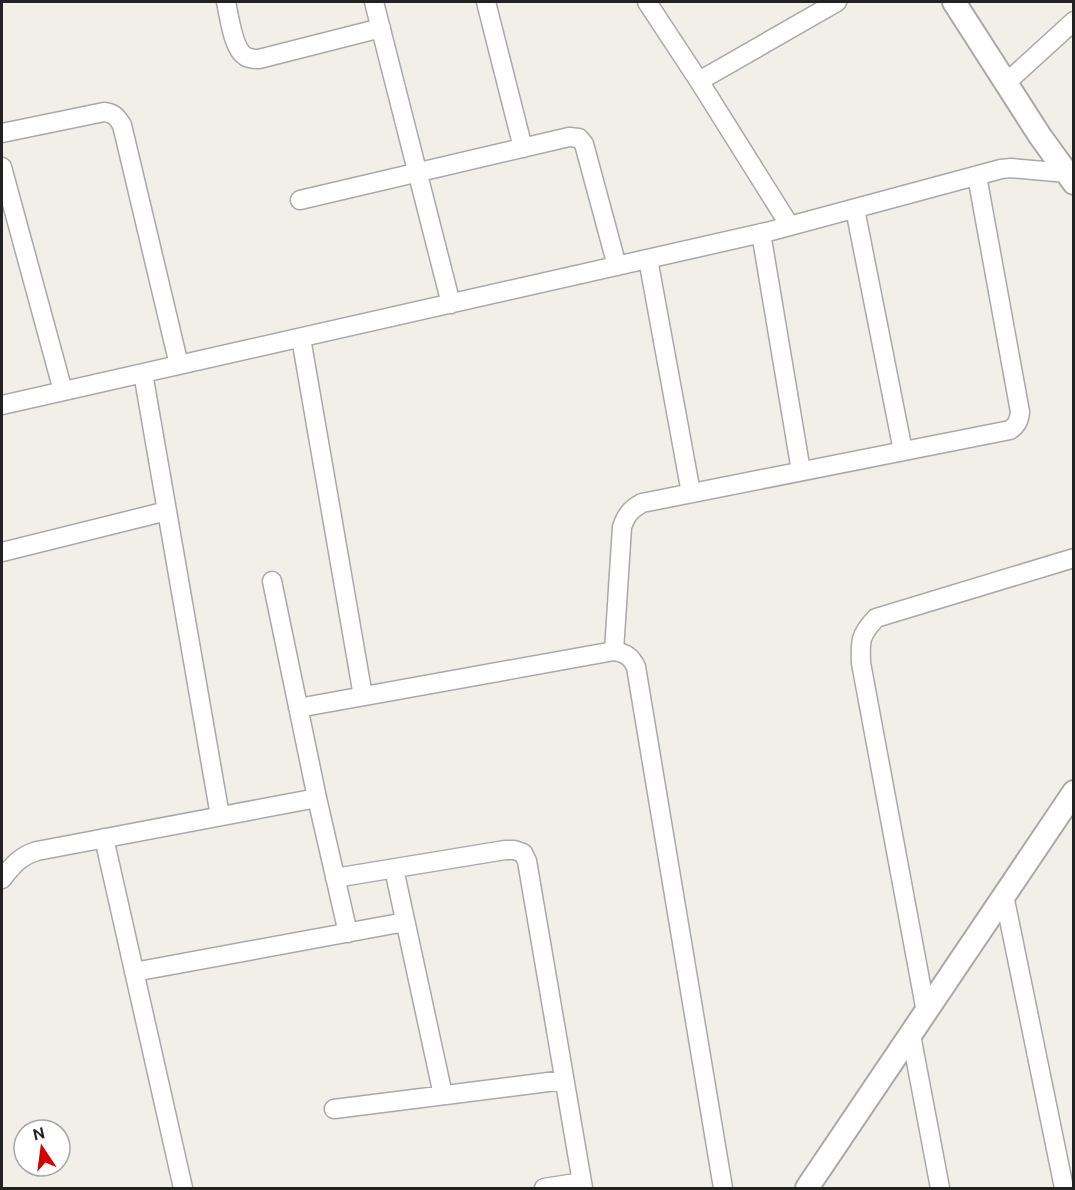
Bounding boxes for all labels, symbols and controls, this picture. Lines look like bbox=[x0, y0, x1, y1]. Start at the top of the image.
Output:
north arrow bbox=[12, 1118, 72, 1178]
text: N bbox=[31, 1123, 46, 1143]

